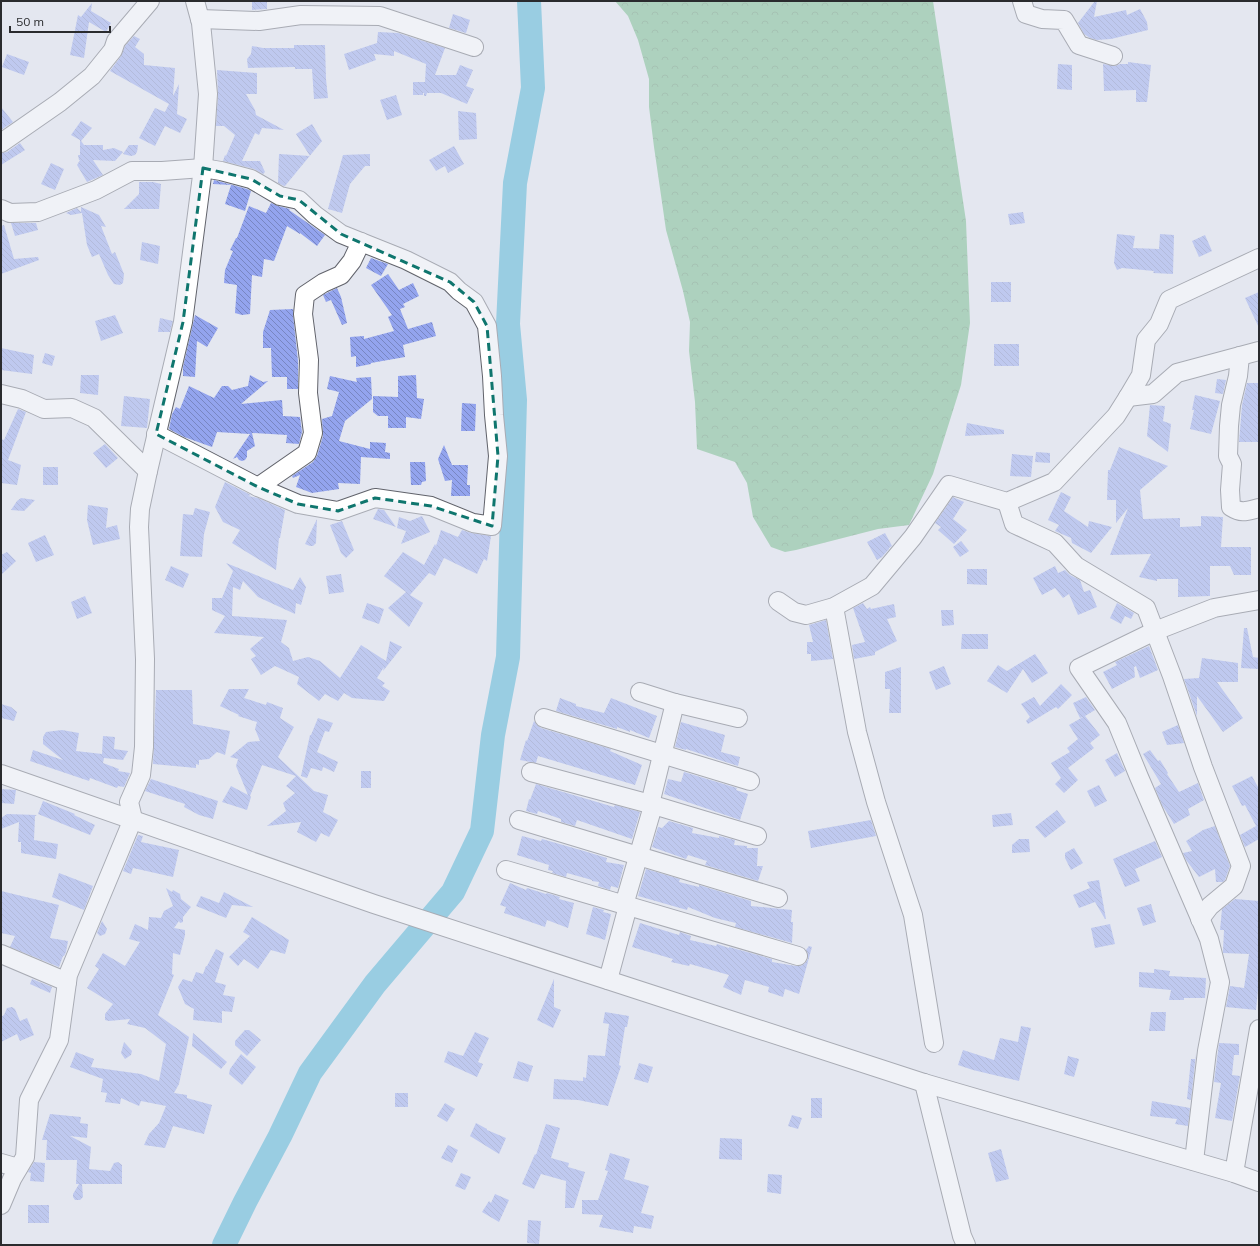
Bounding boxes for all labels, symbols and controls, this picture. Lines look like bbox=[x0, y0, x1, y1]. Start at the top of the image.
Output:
scale bar bbox=[10, 8, 110, 34]
text: 50 m bbox=[16, 14, 44, 29]

